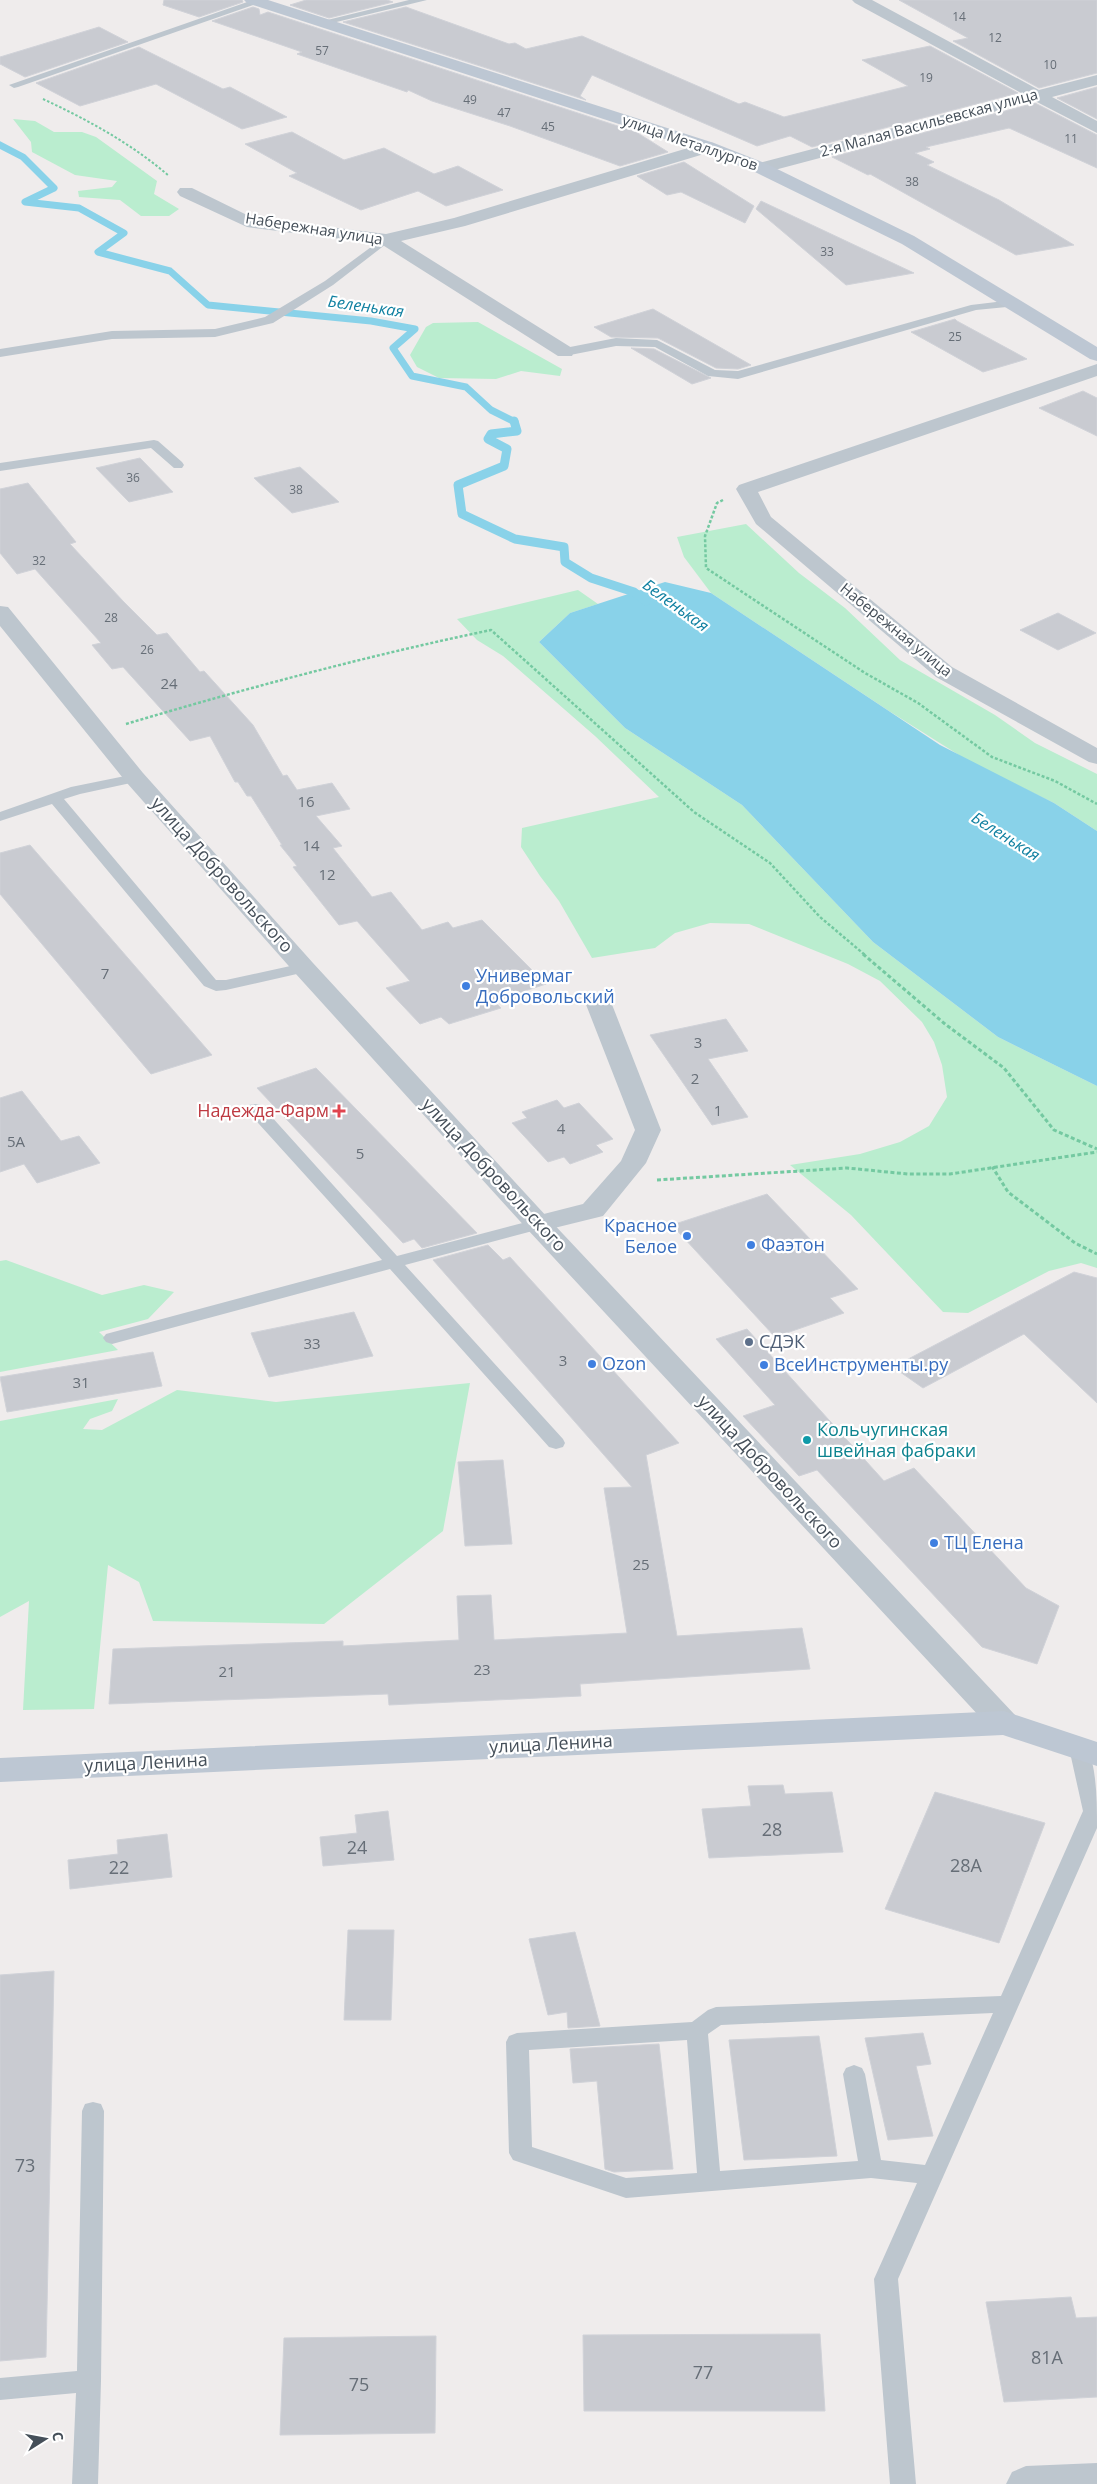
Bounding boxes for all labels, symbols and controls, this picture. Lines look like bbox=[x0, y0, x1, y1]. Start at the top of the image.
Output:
house number: 14 bbox=[952, 8, 966, 25]
house number: 12 bbox=[988, 29, 1002, 46]
house number: 57 bbox=[315, 42, 329, 59]
house number: 10 bbox=[1043, 56, 1057, 73]
house number: 19 bbox=[919, 69, 933, 86]
street label: 2-я Малая Васильевская улица bbox=[818, 83, 1040, 161]
house number: 49 bbox=[463, 91, 477, 108]
house number: 47 bbox=[497, 104, 511, 121]
street label: улица Металлургов bbox=[620, 109, 761, 175]
house number: 45 bbox=[541, 118, 555, 135]
house number: 11 bbox=[1064, 130, 1078, 147]
house number: 38 bbox=[905, 173, 919, 190]
street label: Набережная улица bbox=[244, 207, 384, 249]
house number: 33 bbox=[820, 243, 834, 260]
water label: Беленькая bbox=[327, 290, 405, 322]
house number: 25 bbox=[948, 328, 962, 345]
house number: 36 bbox=[126, 469, 140, 486]
house number: 38 bbox=[289, 481, 303, 498]
house number: 32 bbox=[32, 552, 46, 569]
water label: Беленькая bbox=[639, 574, 713, 636]
street label: Набережная улица bbox=[836, 578, 957, 681]
house number: 28 bbox=[104, 609, 118, 626]
house number: 26 bbox=[140, 641, 154, 658]
house number: 24 bbox=[160, 673, 178, 693]
street label: улица Добровольского bbox=[146, 791, 299, 957]
house number: 16 bbox=[297, 791, 315, 811]
water label: Беленькая bbox=[968, 806, 1044, 866]
house number: 14 bbox=[302, 835, 320, 855]
house number: 12 bbox=[318, 864, 336, 884]
house number: 7 bbox=[101, 963, 109, 983]
place label: Универмаг Добровольский bbox=[476, 963, 615, 1008]
marker: Универмаг Добровольский bbox=[460, 980, 472, 992]
house number: 3 bbox=[694, 1032, 702, 1052]
house number: 2 bbox=[691, 1068, 699, 1088]
street label: улица Добровольского bbox=[417, 1092, 572, 1256]
place label: Надежда-Фарм bbox=[197, 1098, 329, 1122]
house number: 1 bbox=[714, 1100, 722, 1120]
marker: Надежда-Фарм bbox=[333, 1105, 345, 1117]
house number: 4 bbox=[557, 1118, 566, 1138]
house number: 5А bbox=[7, 1131, 26, 1151]
house number: 5 bbox=[356, 1143, 364, 1163]
place label: Красное Белое bbox=[604, 1213, 677, 1258]
marker: Красное Белое bbox=[681, 1230, 693, 1242]
place label: Фаэтон bbox=[761, 1232, 825, 1256]
marker: Фаэтон bbox=[745, 1239, 757, 1251]
place label: СДЭК bbox=[759, 1329, 805, 1353]
house number: 33 bbox=[303, 1333, 321, 1353]
marker: СДЭК bbox=[743, 1336, 755, 1348]
house number: 3 bbox=[559, 1350, 567, 1370]
place label: Ozon bbox=[602, 1351, 646, 1375]
place label: ВсеИнструменты.ру bbox=[774, 1352, 949, 1376]
marker: Ozon bbox=[586, 1358, 598, 1370]
marker: ВсеИнструменты.ру bbox=[758, 1359, 770, 1371]
house number: 31 bbox=[72, 1372, 90, 1392]
street label: улица Добровольского bbox=[693, 1389, 848, 1553]
place label: Кольчугинская швейная фабраки bbox=[817, 1417, 976, 1462]
marker: Кольчугинская швейная фабраки bbox=[801, 1434, 813, 1446]
place label: ТЦ Елена bbox=[944, 1530, 1024, 1554]
marker: ТЦ Елена bbox=[928, 1537, 940, 1549]
house number: 25 bbox=[632, 1554, 650, 1574]
house number: 23 bbox=[473, 1659, 491, 1679]
house number: 21 bbox=[218, 1661, 236, 1681]
street label: улица Ленина bbox=[489, 1728, 613, 1758]
street label: улица Ленина bbox=[84, 1747, 208, 1777]
house number: 28 bbox=[762, 1817, 782, 1841]
house number: 24 bbox=[347, 1835, 367, 1859]
house number: 28А bbox=[950, 1853, 983, 1877]
house number: 22 bbox=[109, 1855, 129, 1879]
house number: 73 bbox=[15, 2153, 35, 2177]
house number: 81А bbox=[1031, 2345, 1064, 2369]
house number: 77 bbox=[693, 2360, 713, 2384]
house number: 75 bbox=[349, 2372, 369, 2396]
north arrow bbox=[20, 2414, 70, 2464]
text: С bbox=[48, 2430, 68, 2443]

